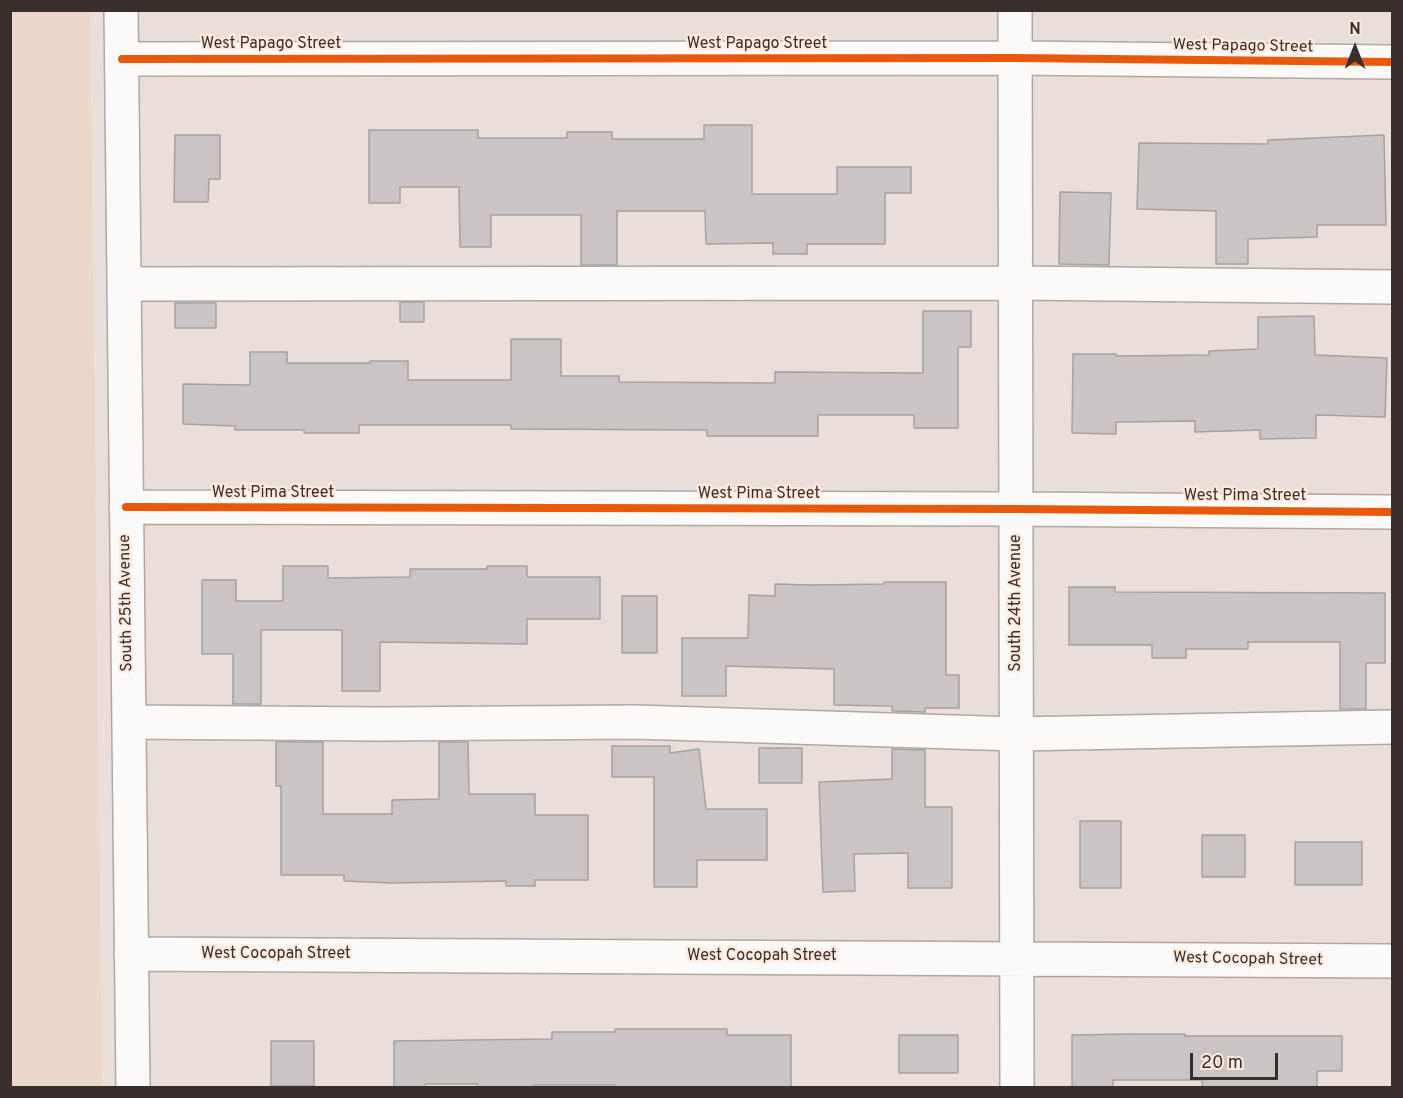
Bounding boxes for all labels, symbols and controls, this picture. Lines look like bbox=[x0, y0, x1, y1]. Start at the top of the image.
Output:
north arrow bbox=[1325, 18, 1385, 78]
text: N bbox=[1349, 20, 1361, 40]
street label: West Papago Street bbox=[201, 35, 341, 55]
street label: West Papago Street bbox=[687, 35, 827, 55]
street label: West Papago Street bbox=[1172, 36, 1314, 58]
street label: West Pima Street bbox=[212, 484, 334, 504]
street label: West Pima Street bbox=[698, 485, 820, 505]
street label: West Pima Street bbox=[1184, 487, 1306, 507]
street label: South 25th Avenue bbox=[116, 534, 138, 672]
street label: South 24th Avenue bbox=[1007, 534, 1027, 672]
street label: West Cocopah Street bbox=[201, 945, 351, 965]
street label: West Cocopah Street bbox=[687, 947, 837, 967]
street label: West Cocopah Street bbox=[1173, 949, 1323, 971]
scale bar bbox=[1193, 1041, 1282, 1079]
text: 20 m bbox=[1201, 1052, 1243, 1075]

